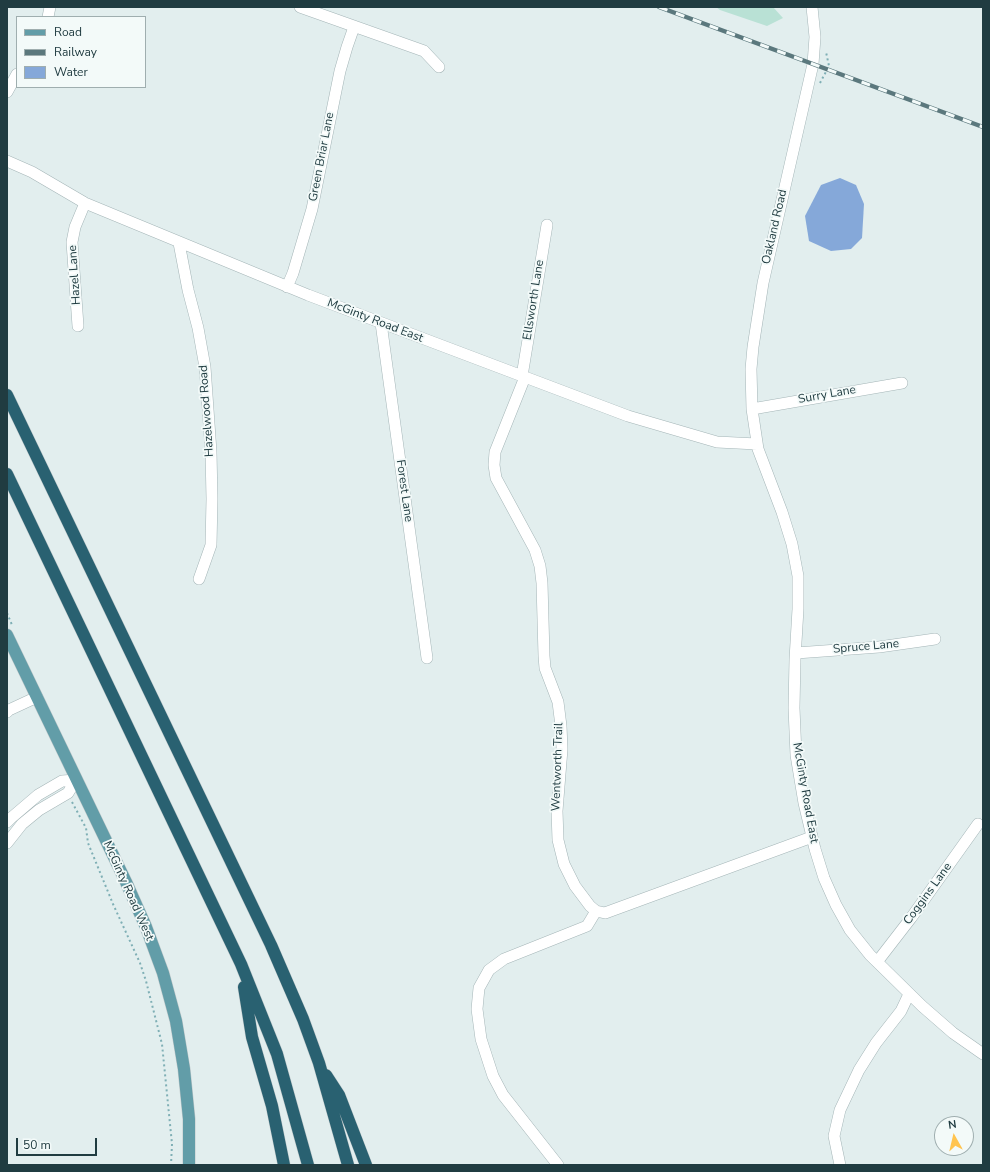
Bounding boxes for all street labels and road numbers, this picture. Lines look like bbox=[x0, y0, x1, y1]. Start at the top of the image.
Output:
street label: Green Briar Lane bbox=[306, 111, 338, 203]
street label: Oakland Road bbox=[759, 188, 791, 266]
street label: Hazel Lane bbox=[66, 245, 84, 305]
street label: Ellsworth Lane bbox=[521, 259, 547, 341]
street label: McGinty Road East bbox=[325, 296, 425, 346]
street label: Hazelwood Road bbox=[197, 365, 217, 457]
street label: Surry Lane bbox=[797, 383, 857, 407]
street label: Forest Lane bbox=[393, 459, 415, 523]
street label: Spruce Lane bbox=[832, 637, 900, 657]
street label: Wentworth Trail bbox=[549, 722, 567, 812]
street label: McGinty Road East bbox=[789, 742, 821, 844]
street label: McGinty Road West bbox=[100, 839, 156, 943]
street label: Coggins Lane bbox=[901, 860, 955, 928]

